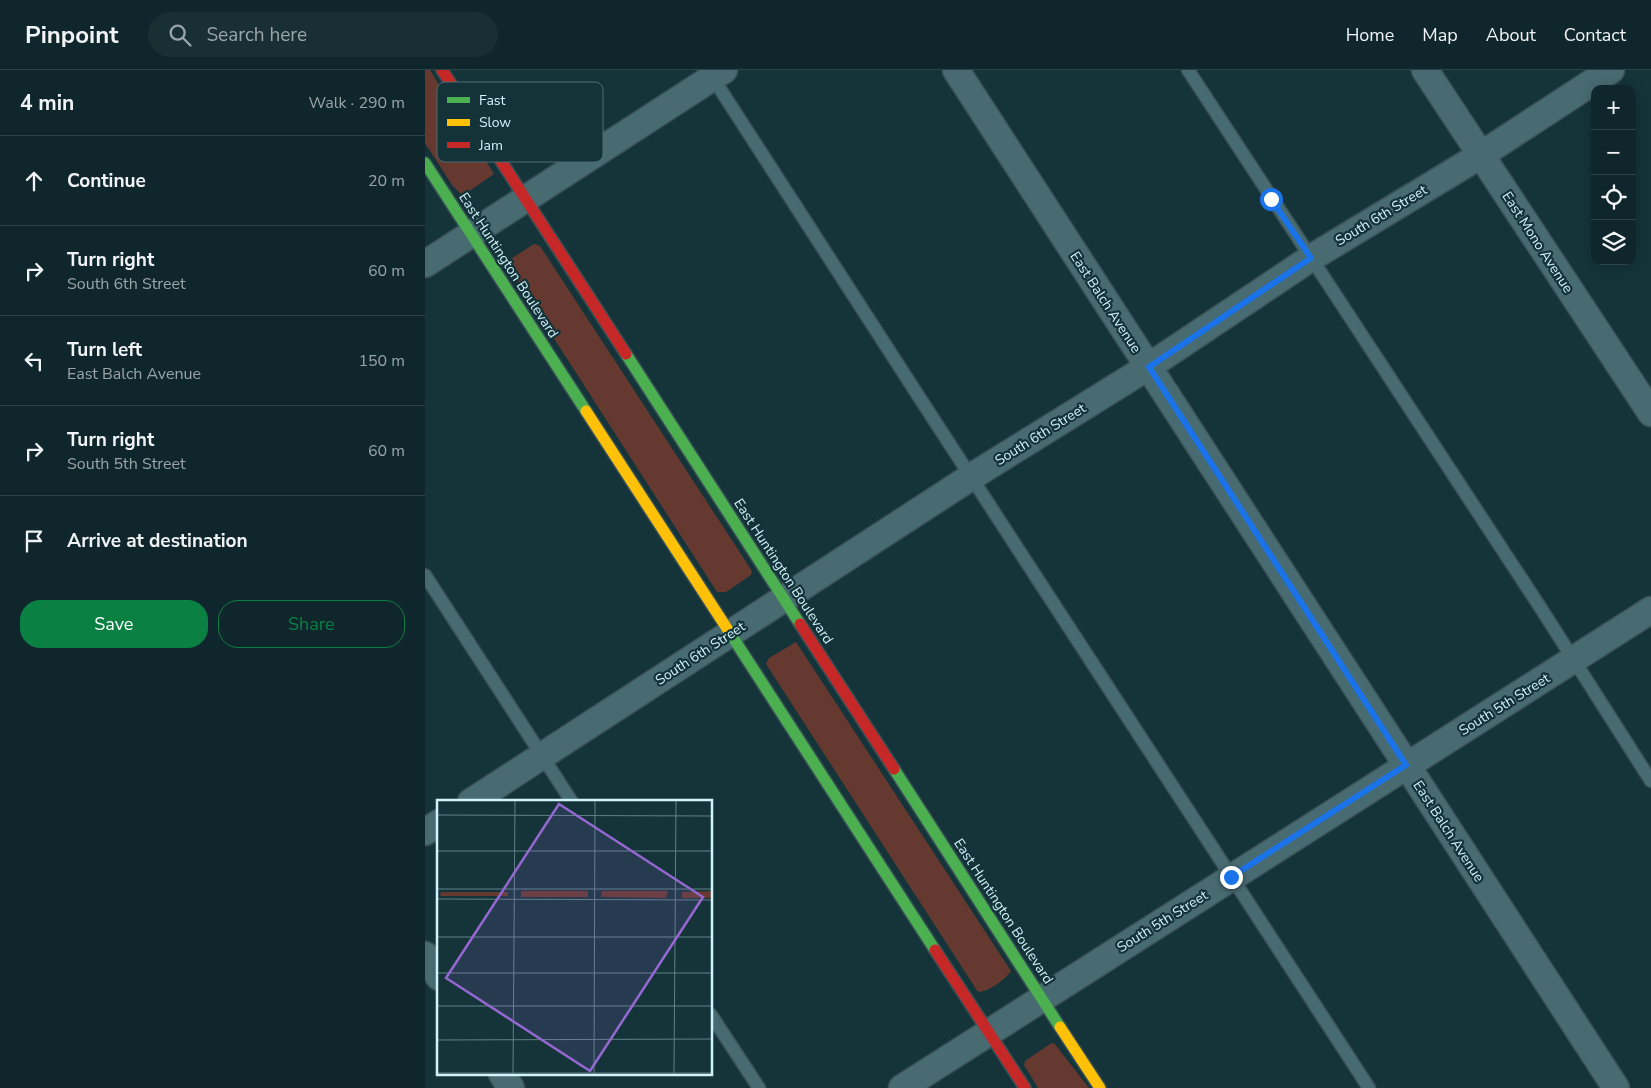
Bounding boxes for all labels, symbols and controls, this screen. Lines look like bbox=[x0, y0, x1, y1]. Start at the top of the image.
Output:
search box bbox=[148, 12, 498, 57]
text: Pinpoint bbox=[25, 19, 118, 51]
icon: search bbox=[166, 21, 194, 49]
text: Search here bbox=[206, 22, 307, 48]
text: Home bbox=[1346, 23, 1394, 47]
text: Map bbox=[1422, 23, 1458, 47]
text: About bbox=[1486, 23, 1536, 47]
text: Contact bbox=[1564, 23, 1626, 47]
legend bbox=[437, 82, 603, 162]
map controls bbox=[1591, 85, 1636, 265]
button: + bbox=[1591, 85, 1636, 130]
text: 4 min bbox=[20, 89, 74, 117]
text: Fast bbox=[479, 91, 505, 110]
text: Walk · 290 m bbox=[309, 92, 405, 114]
text: Slow bbox=[479, 113, 511, 132]
button: − bbox=[1591, 130, 1636, 175]
text: Jam bbox=[478, 136, 503, 155]
icon: ahead bbox=[20, 167, 48, 195]
text: Continue bbox=[67, 168, 146, 194]
text: 20 m bbox=[368, 170, 405, 192]
button: locate bbox=[1591, 175, 1636, 220]
street label: South 6th Street bbox=[1332, 181, 1431, 250]
route start bbox=[1260, 188, 1283, 211]
street label: East Mono Avenue bbox=[1498, 188, 1578, 297]
street label: East Huntington Boulevard bbox=[454, 189, 563, 342]
button: layers bbox=[1591, 220, 1636, 265]
text: Turn right bbox=[67, 247, 154, 273]
street label: East Balch Avenue bbox=[1066, 248, 1145, 357]
icon: right bbox=[20, 257, 48, 285]
text: 60 m bbox=[368, 260, 405, 282]
text: South 6th Street bbox=[67, 273, 186, 295]
text: Turn left bbox=[67, 337, 142, 363]
icon: left bbox=[20, 347, 48, 375]
text: 150 m bbox=[358, 350, 405, 372]
text: East Balch Avenue bbox=[67, 363, 201, 385]
street label: South 6th Street bbox=[991, 399, 1089, 470]
text: Turn right bbox=[67, 427, 154, 453]
icon: right bbox=[20, 437, 48, 465]
text: 60 m bbox=[368, 440, 405, 462]
text: South 5th Street bbox=[67, 453, 186, 475]
street label: East Huntington Boulevard bbox=[729, 495, 838, 648]
icon: arrive bbox=[20, 527, 48, 555]
text: Arrive at destination bbox=[67, 528, 248, 554]
button: Save bbox=[20, 600, 208, 648]
button: Share bbox=[218, 600, 405, 648]
street label: South 6th Street bbox=[652, 617, 749, 690]
street label: South 5th Street bbox=[1455, 669, 1553, 740]
street label: East Balch Avenue bbox=[1409, 777, 1488, 886]
inset map bbox=[437, 800, 713, 1076]
street label: East Huntington Boulevard bbox=[949, 835, 1058, 988]
route end bbox=[1220, 866, 1243, 889]
street label: South 5th Street bbox=[1113, 886, 1211, 957]

